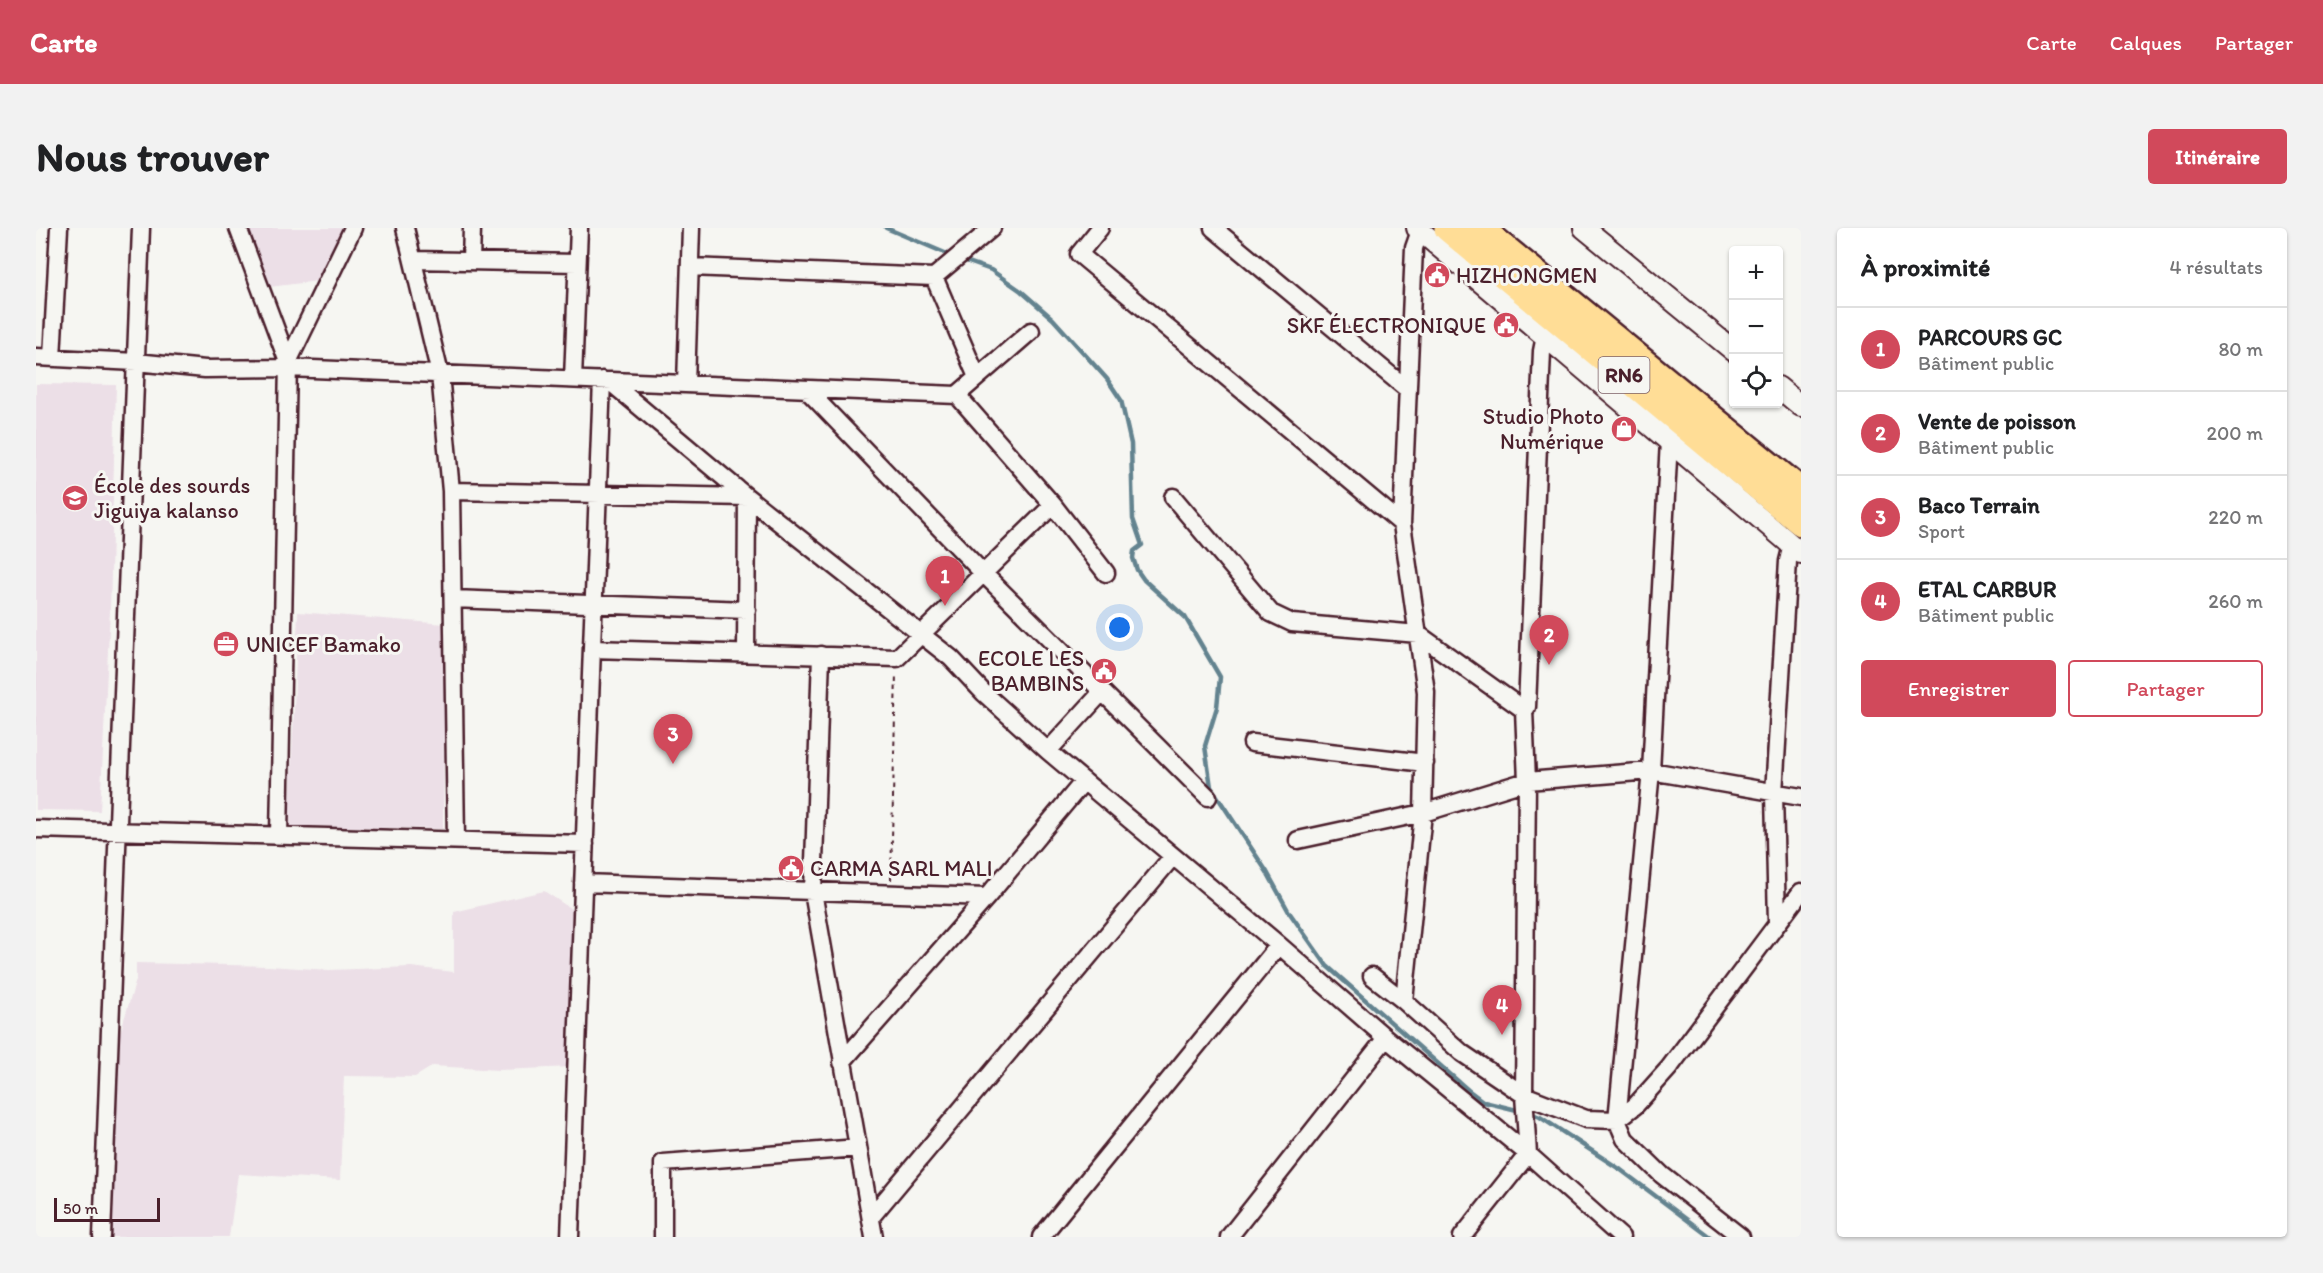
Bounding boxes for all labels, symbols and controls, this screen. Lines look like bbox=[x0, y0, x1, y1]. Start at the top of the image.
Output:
text: Carte bbox=[30, 25, 97, 59]
text: Carte bbox=[2026, 30, 2077, 55]
text: Calques bbox=[2110, 30, 2182, 55]
text: Partager bbox=[2215, 30, 2293, 55]
button: Itinéraire bbox=[2148, 129, 2287, 184]
text: Nous trouver bbox=[36, 131, 269, 182]
map controls bbox=[1729, 246, 1783, 408]
button: + bbox=[1729, 246, 1783, 300]
text: À proximité bbox=[1861, 251, 1990, 283]
text: 4 résultats bbox=[2170, 255, 2263, 279]
public building icon: HIZHONGMEN bbox=[1422, 260, 1452, 290]
place label: HIZHONGMEN bbox=[1456, 262, 1597, 289]
button: − bbox=[1729, 300, 1783, 354]
public building icon: SKF ÉLECTRONIQUE bbox=[1491, 310, 1521, 340]
place label: SKF ÉLECTRONIQUE bbox=[1287, 312, 1486, 339]
text: PARCOURS GC bbox=[1918, 324, 2062, 351]
text: 1 bbox=[1876, 337, 1885, 361]
text: 80 m bbox=[2218, 337, 2263, 361]
text: Bâtiment public bbox=[1918, 351, 2054, 375]
button: locate bbox=[1729, 354, 1783, 408]
road number: RN6 bbox=[1598, 357, 1650, 393]
place label: Studio Photo Numérique bbox=[1483, 403, 1604, 455]
text: Vente de poisson bbox=[1918, 408, 2076, 435]
shop icon: Studio Photo Numérique bbox=[1609, 414, 1639, 444]
text: 2 bbox=[1875, 421, 1886, 445]
text: 200 m bbox=[2207, 421, 2263, 445]
text: Bâtiment public bbox=[1918, 435, 2054, 459]
place label: École des sourds Jiguiya kalanso bbox=[94, 472, 250, 524]
school or university icon: École des sourds Jiguiya kalanso bbox=[60, 483, 90, 513]
text: Baco Terrain bbox=[1918, 492, 2040, 519]
text: 3 bbox=[1875, 505, 1886, 529]
text: 220 m bbox=[2208, 505, 2263, 529]
text: Sport bbox=[1918, 519, 1965, 543]
pin: 1 bbox=[926, 556, 964, 606]
text: ETAL CARBUR bbox=[1918, 576, 2056, 603]
text: 4 bbox=[1874, 589, 1887, 613]
text: 260 m bbox=[2208, 589, 2263, 613]
text: Bâtiment public bbox=[1918, 603, 2054, 627]
your location bbox=[1105, 613, 1134, 642]
pin: 2 bbox=[1530, 616, 1568, 665]
office icon: UNICEF Bamako bbox=[211, 629, 241, 659]
place label: UNICEF Bamako bbox=[246, 631, 401, 658]
place label: ECOLE LES BAMBINS bbox=[978, 645, 1084, 697]
public building icon: ECOLE LES BAMBINS bbox=[1089, 656, 1119, 686]
button: Enregistrer bbox=[1861, 660, 2056, 717]
button: Partager bbox=[2068, 660, 2263, 717]
pin: 3 bbox=[654, 714, 692, 764]
public building icon: CARMA SARL MALI bbox=[776, 853, 806, 883]
place label: CARMA SARL MALI bbox=[810, 855, 992, 882]
pin: 4 bbox=[1482, 986, 1522, 1035]
scale bar bbox=[54, 1195, 160, 1222]
text: 50 m bbox=[63, 1199, 98, 1218]

